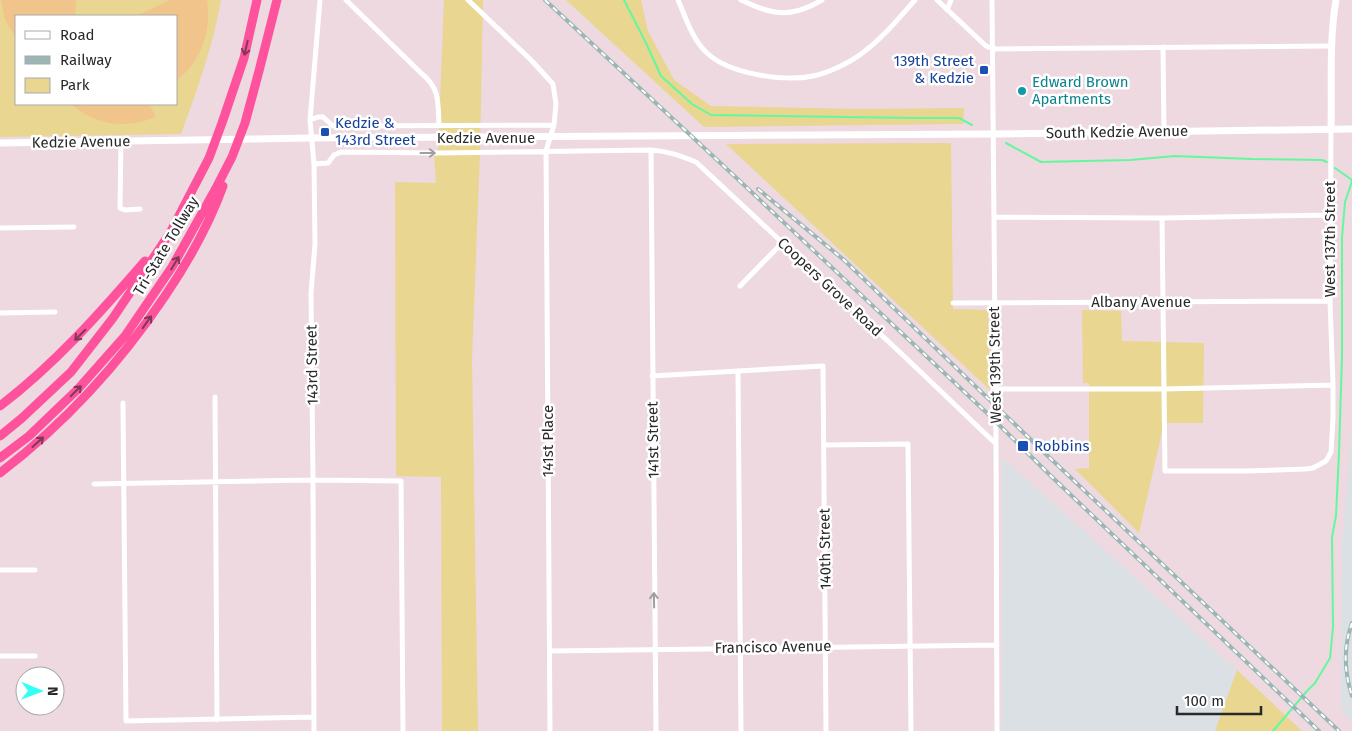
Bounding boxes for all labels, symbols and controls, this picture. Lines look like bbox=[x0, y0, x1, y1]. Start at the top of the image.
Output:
legend bbox=[15, 15, 178, 105]
text: Road bbox=[60, 26, 95, 44]
one-way arrow bbox=[241, 39, 250, 55]
text: Railway bbox=[60, 51, 112, 69]
place label: 139th Street & Kedzie bbox=[893, 52, 975, 87]
marker: 139th Street & Kedzie bbox=[978, 64, 990, 76]
place label: Edward Brown Apartments bbox=[1032, 73, 1128, 108]
text: Park bbox=[60, 76, 90, 94]
marker: Edward Brown Apartments bbox=[1016, 85, 1028, 97]
place label: Kedzie & 143rd Street bbox=[335, 114, 416, 149]
street label: South Kedzie Avenue bbox=[1046, 122, 1188, 142]
marker: Kedzie & 143rd Street bbox=[319, 126, 331, 138]
street label: Kedzie Avenue bbox=[437, 129, 535, 147]
street label: Kedzie Avenue bbox=[32, 132, 130, 152]
one-way arrow bbox=[420, 148, 436, 157]
street label: West 137th Street bbox=[1321, 180, 1339, 297]
street label: Tri-State Tollway bbox=[129, 193, 203, 299]
street label: Coopers Grove Road bbox=[774, 234, 886, 340]
one-way arrow bbox=[170, 256, 180, 270]
street label: Albany Avenue bbox=[1091, 293, 1191, 311]
street label: West 139th Street bbox=[985, 306, 1005, 424]
one-way arrow bbox=[142, 315, 152, 329]
street label: 143rd Street bbox=[302, 324, 322, 405]
one-way arrow bbox=[73, 329, 86, 341]
one-way arrow bbox=[69, 385, 82, 397]
street label: 141st Street bbox=[643, 401, 663, 479]
street label: 141st Place bbox=[539, 405, 557, 477]
one-way arrow bbox=[31, 436, 44, 448]
place label: Robbins bbox=[1034, 437, 1089, 455]
marker: Robbins bbox=[1016, 439, 1030, 453]
street label: 140th Street bbox=[815, 507, 835, 590]
one-way arrow bbox=[649, 593, 659, 609]
street label: Francisco Avenue bbox=[714, 637, 832, 657]
north arrow bbox=[15, 666, 65, 716]
scale bar bbox=[1177, 684, 1261, 716]
text: N bbox=[44, 686, 61, 696]
text: 100 m bbox=[1184, 692, 1224, 710]

